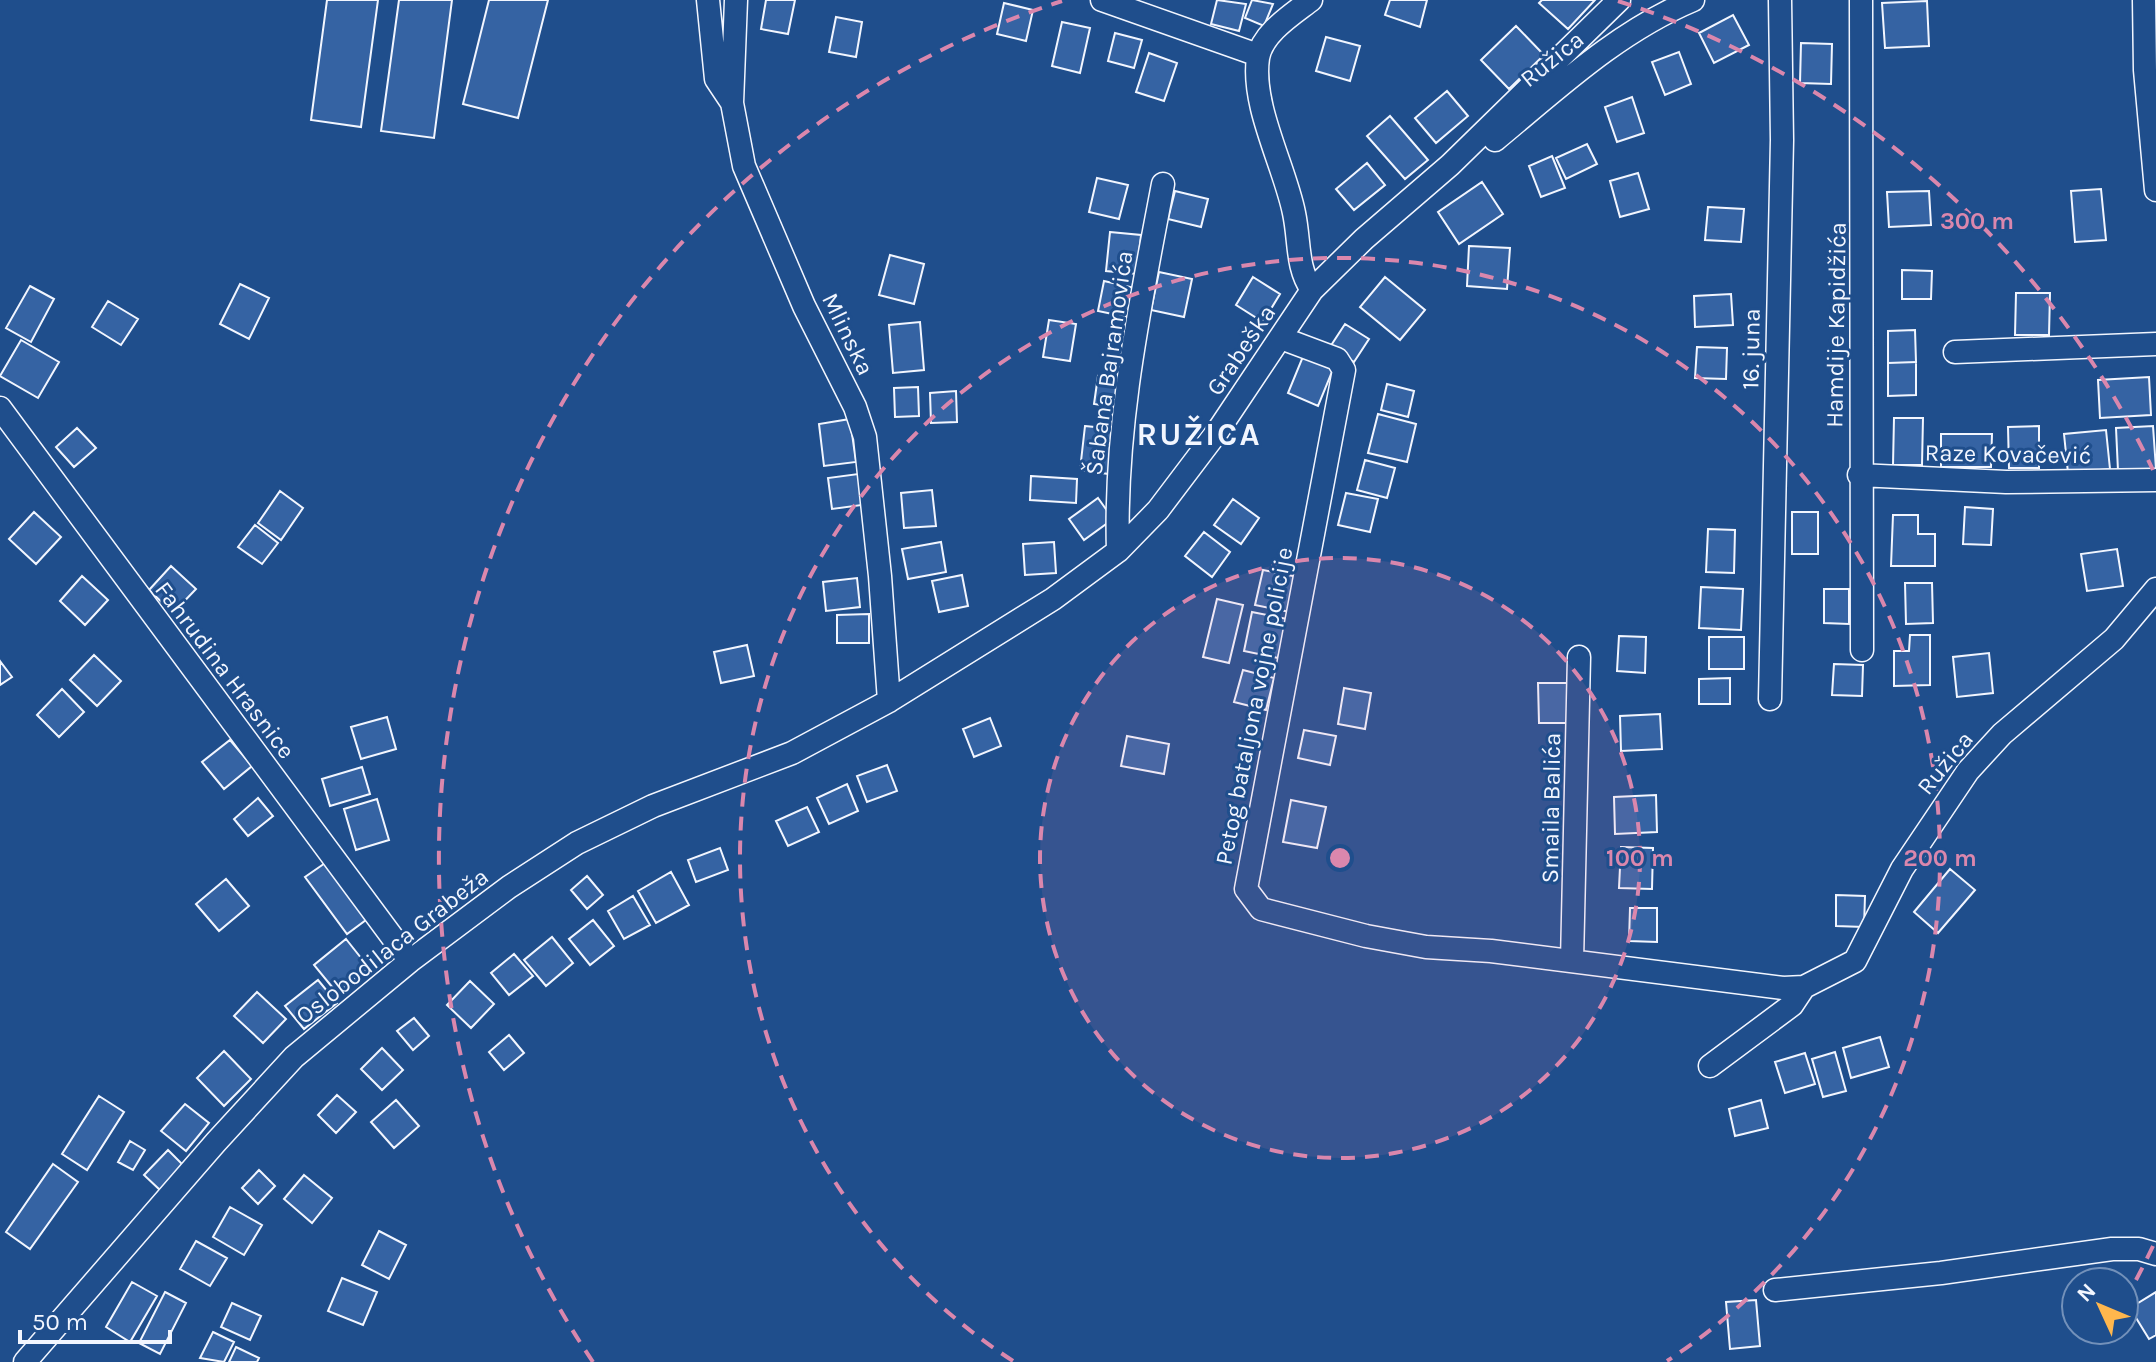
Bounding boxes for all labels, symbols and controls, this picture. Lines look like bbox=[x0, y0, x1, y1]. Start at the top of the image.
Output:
street label: Ružica bbox=[1515, 25, 1589, 93]
text: 300 m bbox=[1940, 207, 2014, 235]
street label: Hamdije Kapidžića bbox=[1820, 222, 1852, 428]
street label: Šabana Bajramovića bbox=[1078, 249, 1139, 477]
street label: Mlinska bbox=[816, 288, 880, 380]
street label: Grabeška bbox=[1201, 299, 1281, 401]
street label: 16. juna bbox=[1736, 308, 1766, 390]
district label: RUŽICA bbox=[1137, 415, 1261, 453]
street label: Raze Kovačević bbox=[1924, 439, 2092, 469]
street label: Petog bataljona vojne policije bbox=[1209, 545, 1299, 867]
street label: Fahrudina Hrasnice bbox=[149, 576, 301, 764]
street label: Ružica bbox=[1911, 726, 1979, 800]
street label: Smaila Balića bbox=[1536, 732, 1566, 884]
centre of rings bbox=[1326, 844, 1354, 872]
text: 100 m bbox=[1606, 844, 1674, 872]
text: 200 m bbox=[1903, 844, 1977, 872]
street label: Oslobodilaca Grabeža bbox=[290, 862, 494, 1030]
north arrow bbox=[2060, 1266, 2140, 1346]
text: N bbox=[2071, 1278, 2101, 1308]
scale bar bbox=[20, 1294, 170, 1344]
text: 50 m bbox=[32, 1308, 88, 1336]

